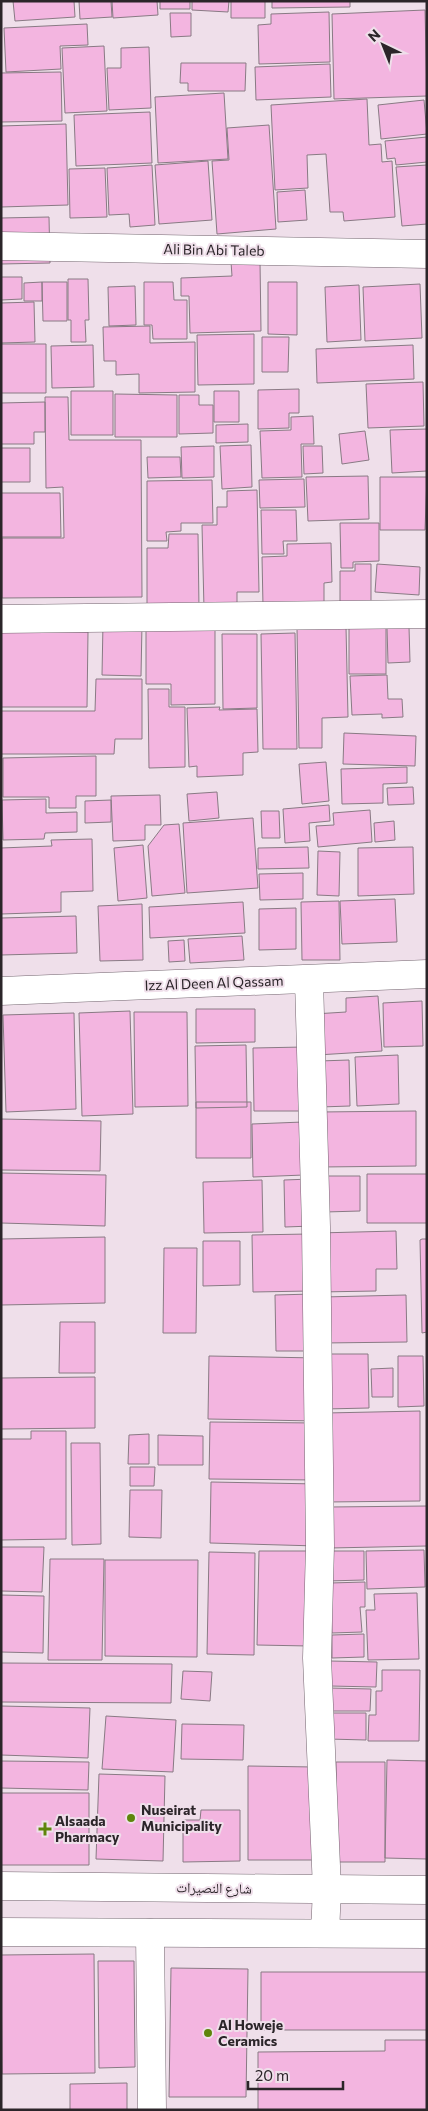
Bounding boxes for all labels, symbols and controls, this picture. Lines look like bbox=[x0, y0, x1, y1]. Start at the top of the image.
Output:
north arrow bbox=[358, 20, 408, 70]
text: N bbox=[364, 25, 383, 45]
street label: Ali Bin Abi Taleb bbox=[163, 240, 265, 259]
street label: Izz Al Deen Al Qassam bbox=[144, 972, 284, 993]
place label: Nuseirat Municipality bbox=[141, 1801, 222, 1834]
place label: Alsaada Pharmacy bbox=[55, 1812, 120, 1845]
marker: Nuseirat Municipality bbox=[125, 1812, 137, 1824]
marker: Alsaada Pharmacy bbox=[39, 1823, 51, 1835]
street label: شارع النصيرات bbox=[176, 1878, 252, 1899]
place label: Al Howeje Ceramics bbox=[218, 2016, 283, 2049]
marker: Al Howeje Ceramics bbox=[202, 2027, 214, 2039]
scale bar bbox=[248, 2058, 343, 2090]
text: 20 m bbox=[255, 2066, 289, 2084]

